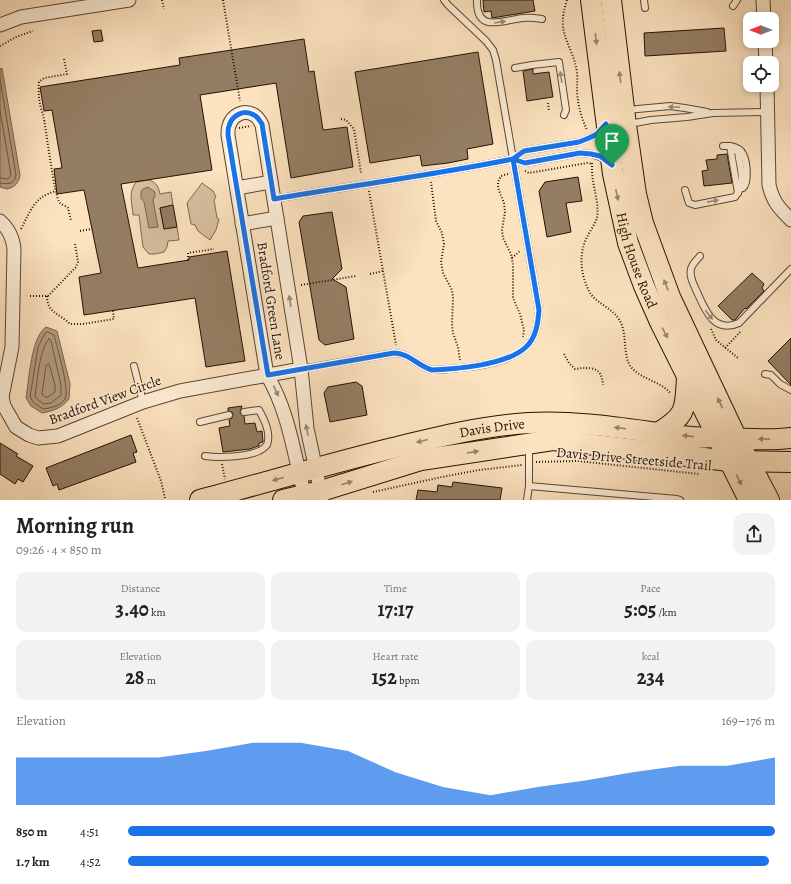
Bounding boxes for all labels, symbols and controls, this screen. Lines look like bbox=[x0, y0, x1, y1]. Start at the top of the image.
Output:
north arrow bbox=[743, 12, 779, 48]
map controls bbox=[743, 12, 779, 92]
one-way arrow bbox=[494, 19, 506, 25]
one-way arrow bbox=[593, 33, 599, 45]
button: locate bbox=[743, 56, 779, 92]
one-way arrow bbox=[558, 71, 564, 83]
one-way arrow bbox=[617, 71, 624, 83]
one-way arrow bbox=[667, 104, 680, 110]
pin bbox=[595, 124, 629, 165]
icon: arrive bbox=[601, 130, 623, 152]
one-way arrow bbox=[614, 189, 620, 201]
one-way arrow bbox=[707, 198, 720, 204]
street label: High House Road bbox=[612, 211, 662, 312]
street label: Bradford Green Lane bbox=[252, 241, 290, 361]
one-way arrow bbox=[662, 279, 668, 291]
one-way arrow bbox=[287, 295, 293, 307]
one-way arrow bbox=[705, 310, 713, 321]
one-way arrow bbox=[662, 327, 668, 339]
street label: Bradford View Circle bbox=[46, 371, 164, 429]
one-way arrow bbox=[273, 385, 279, 397]
one-way arrow bbox=[717, 398, 723, 409]
street label: Davis Drive bbox=[457, 414, 525, 442]
one-way arrow bbox=[304, 424, 310, 436]
one-way arrow bbox=[614, 425, 626, 431]
one-way arrow bbox=[682, 433, 694, 439]
one-way arrow bbox=[757, 436, 770, 442]
one-way arrow bbox=[416, 438, 428, 444]
street label: Davis Drive Streetside Trail bbox=[556, 443, 713, 475]
one-way arrow bbox=[467, 449, 480, 455]
one-way arrow bbox=[736, 474, 742, 486]
one-way arrow bbox=[272, 476, 284, 482]
one-way arrow bbox=[342, 480, 354, 486]
text: Morning run bbox=[16, 511, 134, 541]
button: share bbox=[733, 513, 775, 555]
text: 09:26 · 4 × 850 m bbox=[16, 541, 102, 558]
text: Distance bbox=[121, 581, 160, 596]
text: Time bbox=[384, 581, 407, 596]
text: Pace bbox=[640, 581, 661, 596]
text: 3.40 bbox=[115, 596, 149, 623]
text: 17:17 bbox=[377, 596, 414, 623]
text: 5:05 bbox=[624, 596, 656, 623]
text: km bbox=[149, 605, 166, 620]
text: /km bbox=[656, 605, 677, 620]
text: Elevation bbox=[119, 649, 162, 664]
text: Heart rate bbox=[373, 649, 418, 664]
text: kcal bbox=[642, 649, 659, 664]
text: 28 bbox=[125, 664, 144, 691]
text: 152 bbox=[371, 664, 397, 691]
text: 234 bbox=[637, 664, 664, 691]
text: m bbox=[144, 673, 156, 688]
text: bpm bbox=[397, 673, 420, 688]
text: Elevation bbox=[16, 712, 66, 729]
text: 169–176 m bbox=[721, 712, 775, 729]
text: 850 m bbox=[16, 823, 48, 840]
text: 4:51 bbox=[80, 823, 99, 840]
text: 1.7 km bbox=[16, 853, 50, 870]
text: 4:52 bbox=[80, 853, 101, 870]

